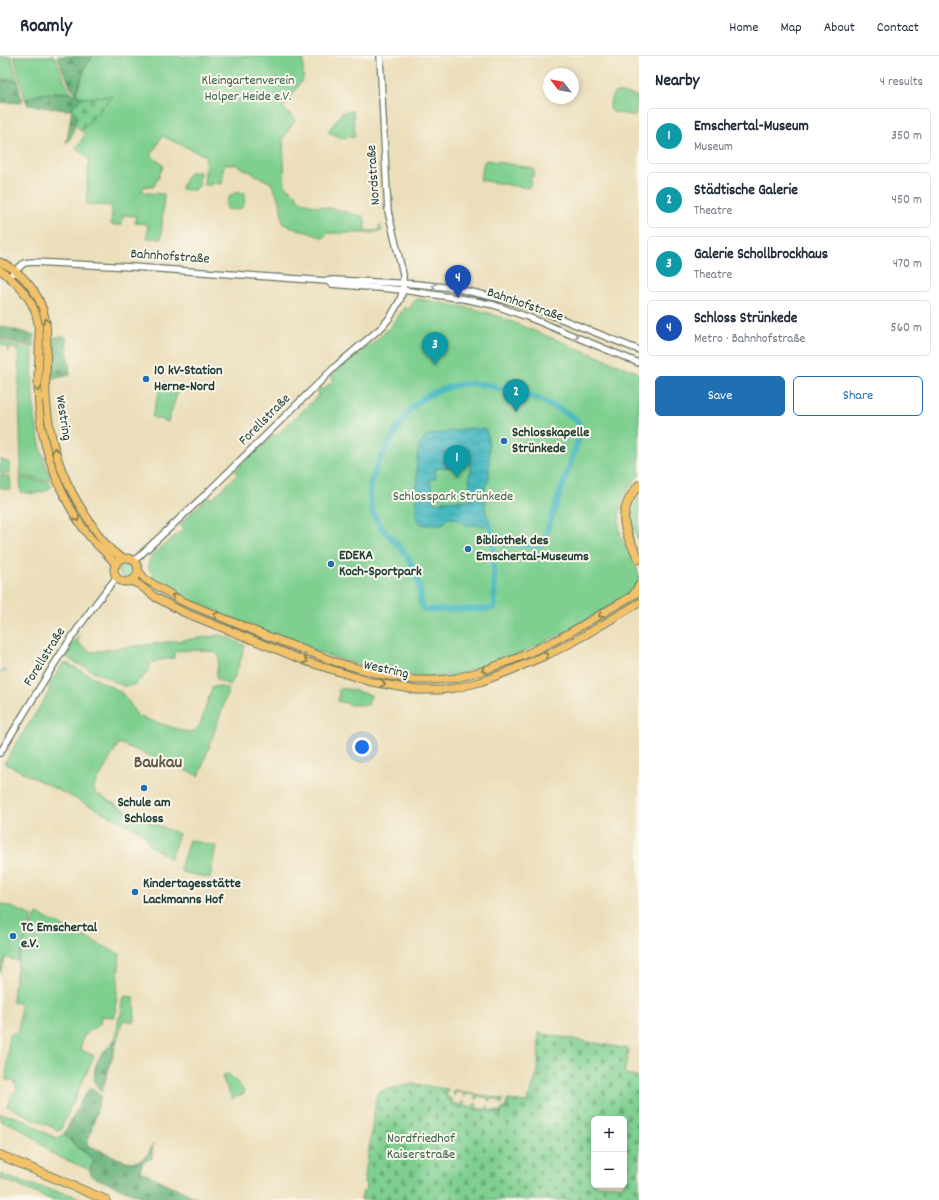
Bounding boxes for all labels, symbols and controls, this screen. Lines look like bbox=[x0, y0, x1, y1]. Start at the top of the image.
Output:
text: Roamly bbox=[20, 14, 72, 41]
text: Home bbox=[729, 18, 758, 38]
text: Map bbox=[780, 18, 802, 38]
text: About bbox=[824, 18, 855, 38]
text: Contact bbox=[877, 18, 919, 38]
north arrow bbox=[543, 68, 579, 104]
text: Nearby bbox=[655, 70, 699, 94]
park label: Kleingartenverein Holper Heide e.V. bbox=[201, 71, 295, 107]
text: 4 results bbox=[880, 73, 923, 92]
text: Emschertal-Museum bbox=[694, 116, 809, 138]
text: 1 bbox=[668, 127, 670, 146]
text: 350 m bbox=[891, 127, 922, 146]
text: Museum bbox=[694, 138, 733, 157]
street label: Nordstraße bbox=[362, 144, 386, 206]
text: Städtische Galerie bbox=[694, 180, 798, 202]
text: 2 bbox=[666, 191, 672, 210]
text: 450 m bbox=[892, 191, 922, 210]
text: Theatre bbox=[694, 202, 732, 221]
street label: Bahnhofstraße bbox=[130, 244, 210, 270]
text: Galerie Schollbrockhaus bbox=[694, 244, 828, 266]
text: 3 bbox=[666, 255, 672, 274]
text: 470 m bbox=[893, 255, 922, 274]
pin: 4 bbox=[445, 265, 471, 298]
text: Theatre bbox=[694, 266, 732, 285]
one-way arrow bbox=[432, 282, 438, 291]
street label: Bahnhofstraße bbox=[484, 283, 566, 327]
text: Schloss Strünkede bbox=[694, 308, 797, 330]
one-way arrow bbox=[42, 318, 51, 324]
text: 4 bbox=[666, 319, 672, 338]
text: 560 m bbox=[891, 319, 922, 338]
text: Metro · Bahnhofstraße bbox=[694, 330, 805, 349]
one-way arrow bbox=[570, 331, 578, 339]
pin: 3 bbox=[422, 332, 448, 365]
place label: 10 kV-Station Herne-Nord bbox=[154, 361, 223, 397]
marker: 10 kV-Station Herne-Nord bbox=[141, 374, 151, 384]
button: Save bbox=[655, 376, 785, 416]
button: Share bbox=[793, 376, 923, 416]
pin: 2 bbox=[503, 379, 529, 412]
one-way arrow bbox=[34, 386, 42, 392]
street label: Forellstraße bbox=[235, 390, 295, 450]
street label: Westring bbox=[50, 394, 76, 442]
place label: Schlosskapelle Strünkede bbox=[512, 423, 589, 459]
marker: Schlosskapelle Strünkede bbox=[499, 436, 509, 446]
pin: 1 bbox=[444, 445, 470, 478]
one-way arrow bbox=[51, 447, 60, 454]
park label: Schlosspark Strünkede bbox=[393, 487, 513, 507]
one-way arrow bbox=[72, 514, 79, 521]
place label: Bibliothek des Emschertal-Museums bbox=[476, 531, 589, 567]
marker: Bibliothek des Emschertal-Museums bbox=[463, 544, 473, 554]
place label: EDEKA Koch-Sportpark bbox=[339, 546, 422, 582]
marker: EDEKA Koch-Sportpark bbox=[326, 559, 336, 569]
one-way arrow bbox=[171, 594, 178, 601]
one-way arrow bbox=[598, 610, 605, 617]
one-way arrow bbox=[213, 612, 220, 620]
street label: Forellstraße bbox=[19, 624, 71, 690]
one-way arrow bbox=[542, 652, 550, 660]
street label: Westring bbox=[362, 655, 410, 685]
one-way arrow bbox=[302, 656, 309, 665]
one-way arrow bbox=[481, 665, 488, 674]
one-way arrow bbox=[379, 680, 386, 688]
your location bbox=[352, 737, 372, 757]
district label: Baukau bbox=[134, 751, 182, 776]
marker: Schule am Schloss bbox=[139, 783, 149, 793]
place label: Schule am Schloss bbox=[117, 793, 171, 829]
place label: Kindertagesstätte Lackmanns Hof bbox=[143, 874, 241, 910]
marker: Kindertagesstätte Lackmanns Hof bbox=[130, 887, 140, 897]
place label: TC Emschertal e.V. bbox=[21, 918, 98, 954]
marker: TC Emschertal e.V. bbox=[8, 931, 18, 941]
map controls bbox=[591, 1116, 627, 1188]
button: + bbox=[591, 1116, 627, 1152]
park label: Nordfriedhof Kaiserstraße bbox=[387, 1129, 456, 1165]
button: − bbox=[591, 1152, 627, 1188]

